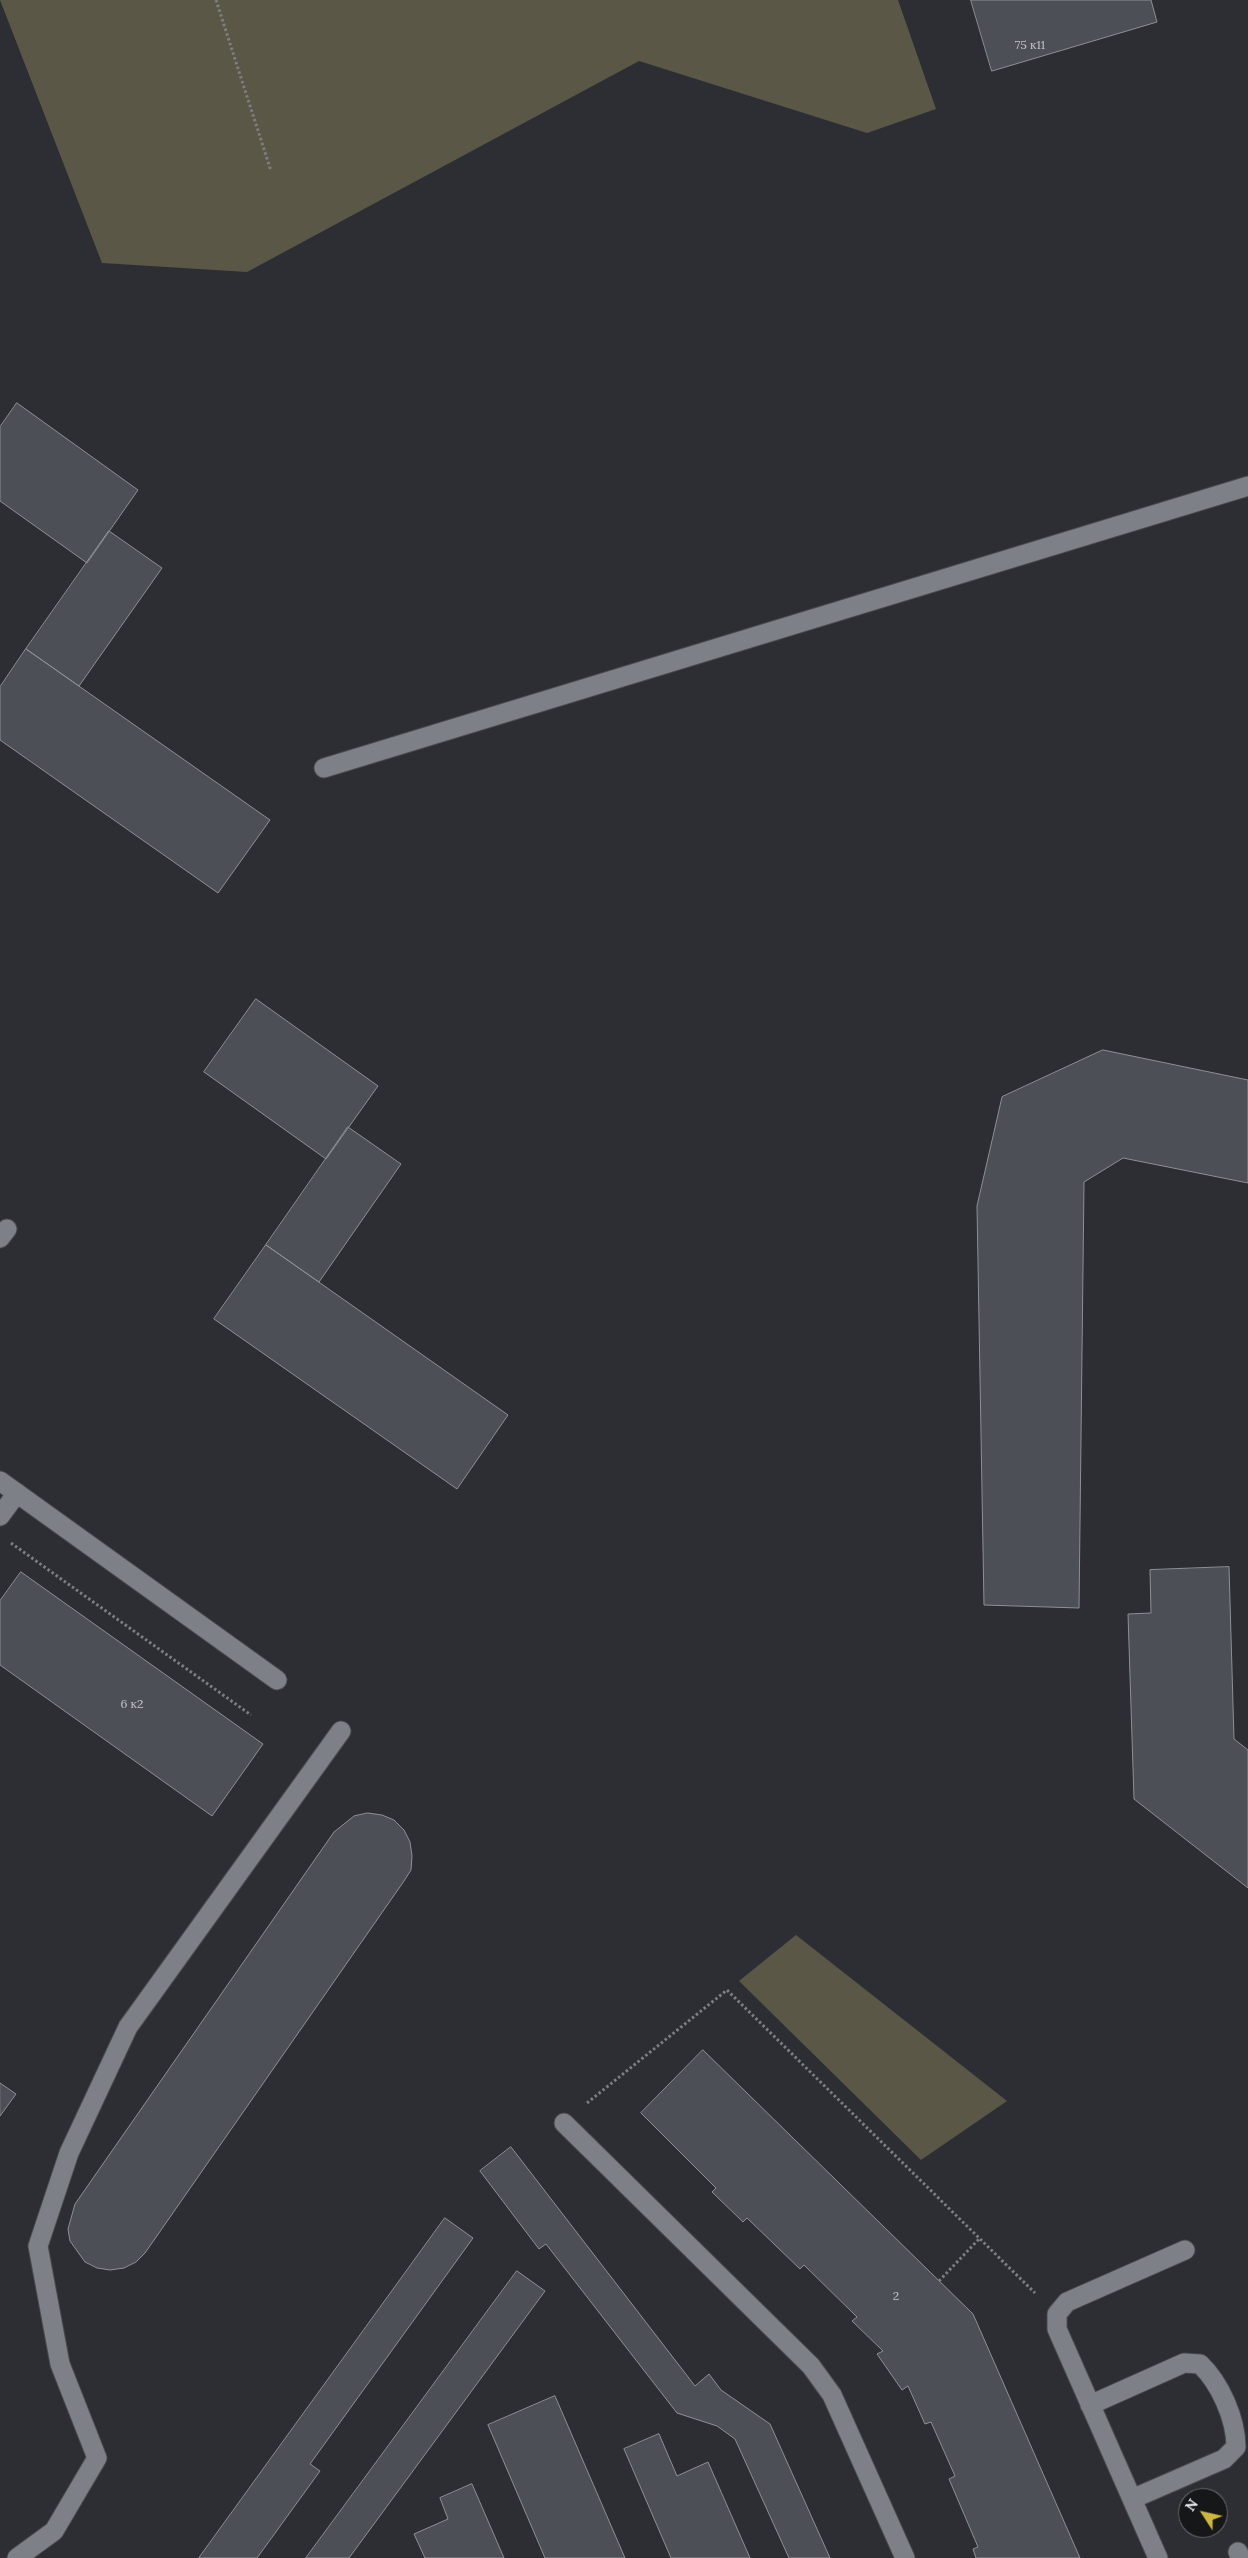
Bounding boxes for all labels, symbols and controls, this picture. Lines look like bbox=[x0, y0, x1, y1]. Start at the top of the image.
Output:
house number: 75 к11 bbox=[1015, 39, 1045, 53]
house number: 6 к2 bbox=[121, 1698, 143, 1712]
house number: 2 bbox=[893, 2290, 899, 2304]
north arrow bbox=[1178, 2488, 1228, 2538]
text: N bbox=[1181, 2495, 1202, 2515]

